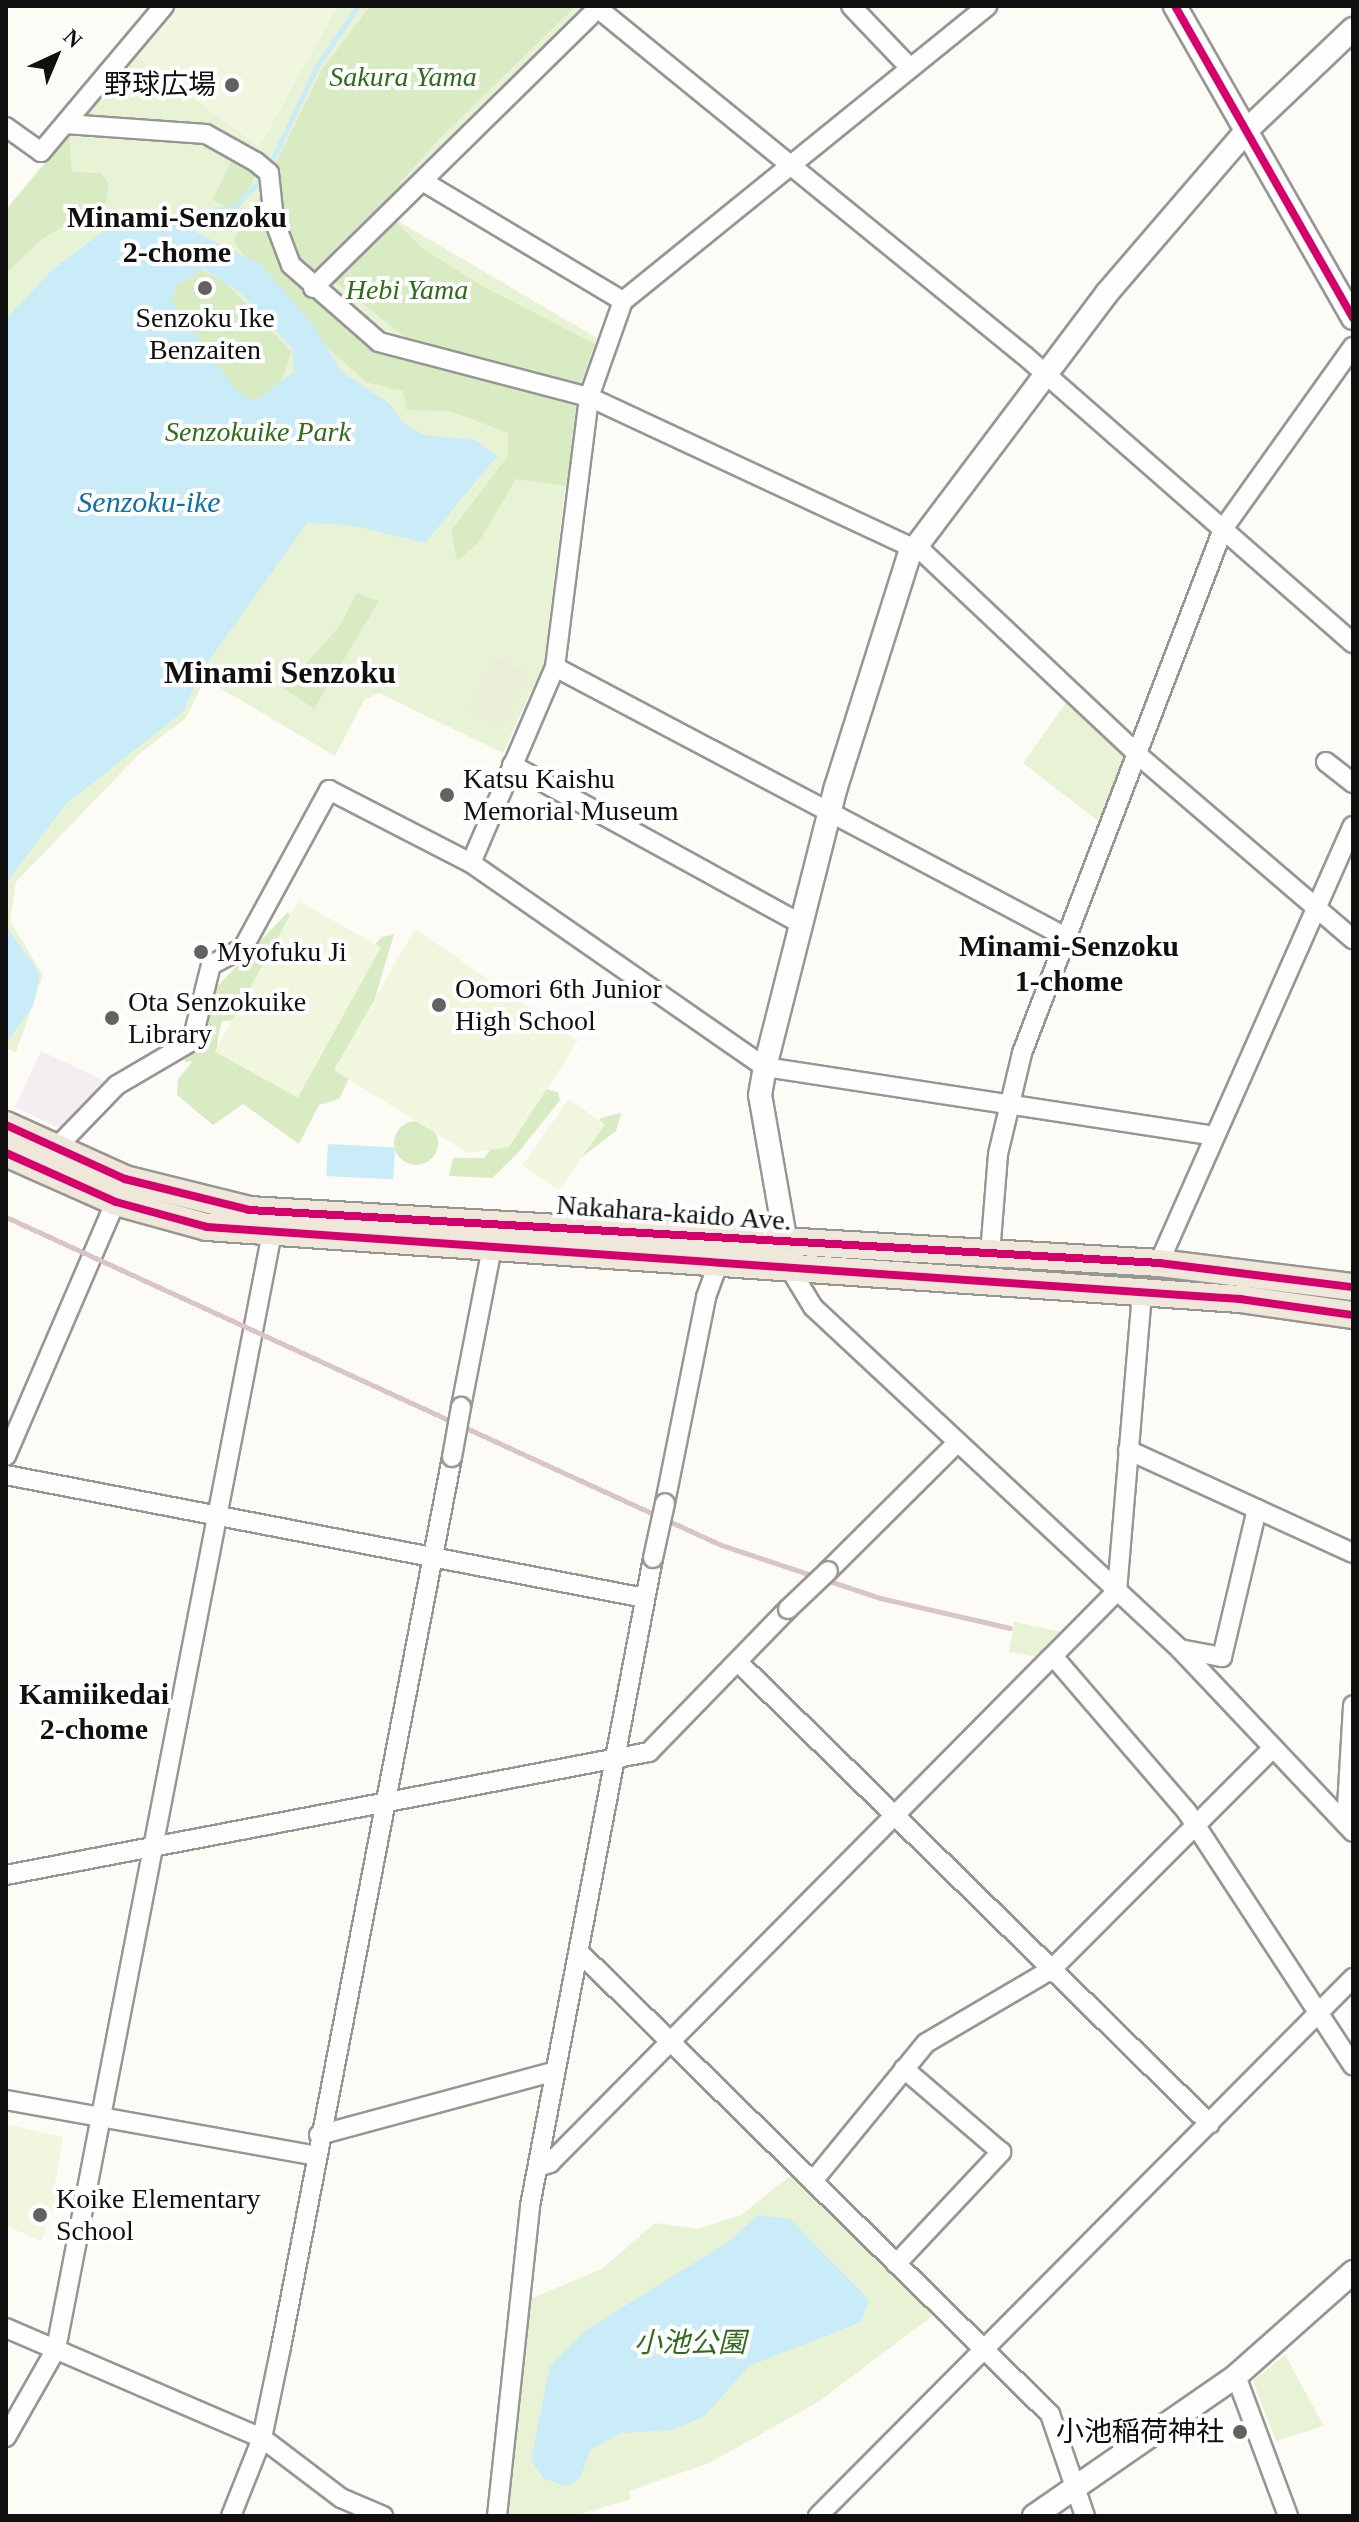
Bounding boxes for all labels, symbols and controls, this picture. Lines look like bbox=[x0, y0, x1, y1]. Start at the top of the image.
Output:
north arrow bbox=[16, 16, 96, 96]
text: N bbox=[59, 24, 87, 53]
park label: Sakura Yama bbox=[329, 60, 477, 94]
place label: 野球広場 bbox=[104, 68, 216, 102]
marker: 野球広場 bbox=[223, 76, 241, 94]
district label: Minami-Senzoku 2-chome bbox=[67, 199, 287, 270]
park label: Hebi Yama bbox=[346, 273, 468, 307]
marker: Senzoku Ike Benzaiten bbox=[196, 279, 214, 297]
place label: Senzoku Ike Benzaiten bbox=[135, 301, 275, 367]
park label: Senzokuike Park bbox=[165, 415, 351, 449]
water label: Senzoku-ike bbox=[77, 484, 221, 520]
district label: Minami Senzoku bbox=[164, 653, 396, 691]
place label: Katsu Kaishu Memorial Museum bbox=[463, 762, 678, 828]
marker: Katsu Kaishu Memorial Museum bbox=[438, 786, 456, 804]
district label: Minami-Senzoku 1-chome bbox=[959, 928, 1179, 998]
place label: Myofuku Ji bbox=[217, 935, 347, 969]
marker: Myofuku Ji bbox=[192, 943, 210, 961]
place label: Oomori 6th Junior High School bbox=[455, 972, 662, 1038]
place label: Ota Senzokuike Library bbox=[128, 985, 306, 1051]
marker: Oomori 6th Junior High School bbox=[430, 996, 448, 1014]
marker: Ota Senzokuike Library bbox=[103, 1009, 121, 1027]
street label: Nakahara-kaido Ave. bbox=[554, 1188, 794, 1238]
district label: Kamiikedai 2-chome bbox=[19, 1676, 169, 1746]
place label: Koike Elementary School bbox=[56, 2182, 260, 2248]
marker: Koike Elementary School bbox=[31, 2206, 49, 2224]
park label: 小池公園 bbox=[634, 2326, 746, 2360]
place label: 小池稲荷神社 bbox=[1056, 2415, 1224, 2449]
marker: 小池稲荷神社 bbox=[1231, 2423, 1249, 2441]

